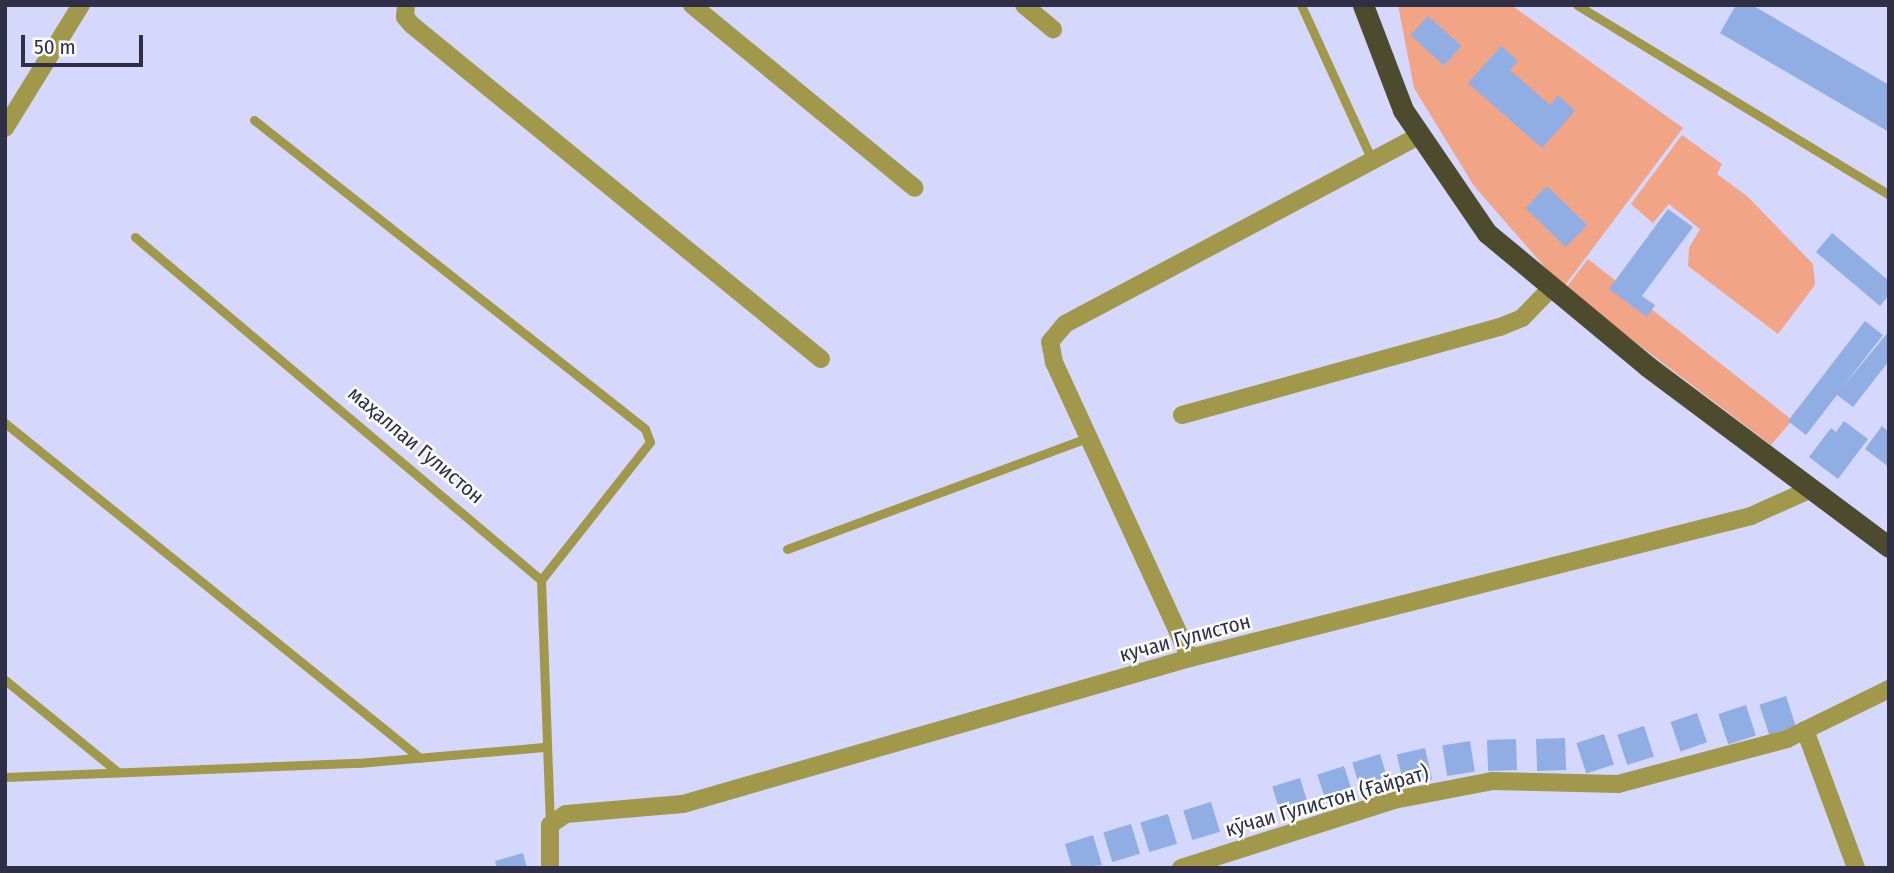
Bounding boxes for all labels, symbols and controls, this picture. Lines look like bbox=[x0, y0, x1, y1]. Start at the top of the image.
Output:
scale bar bbox=[24, 21, 147, 65]
text: 50 m bbox=[34, 34, 76, 60]
street label: маҳаллаи Гулистон bbox=[343, 381, 489, 509]
street label: кучаи Гулистон bbox=[1117, 608, 1253, 668]
street label: кӯчаи Гулистон (Ғайрат) bbox=[1222, 760, 1432, 842]

